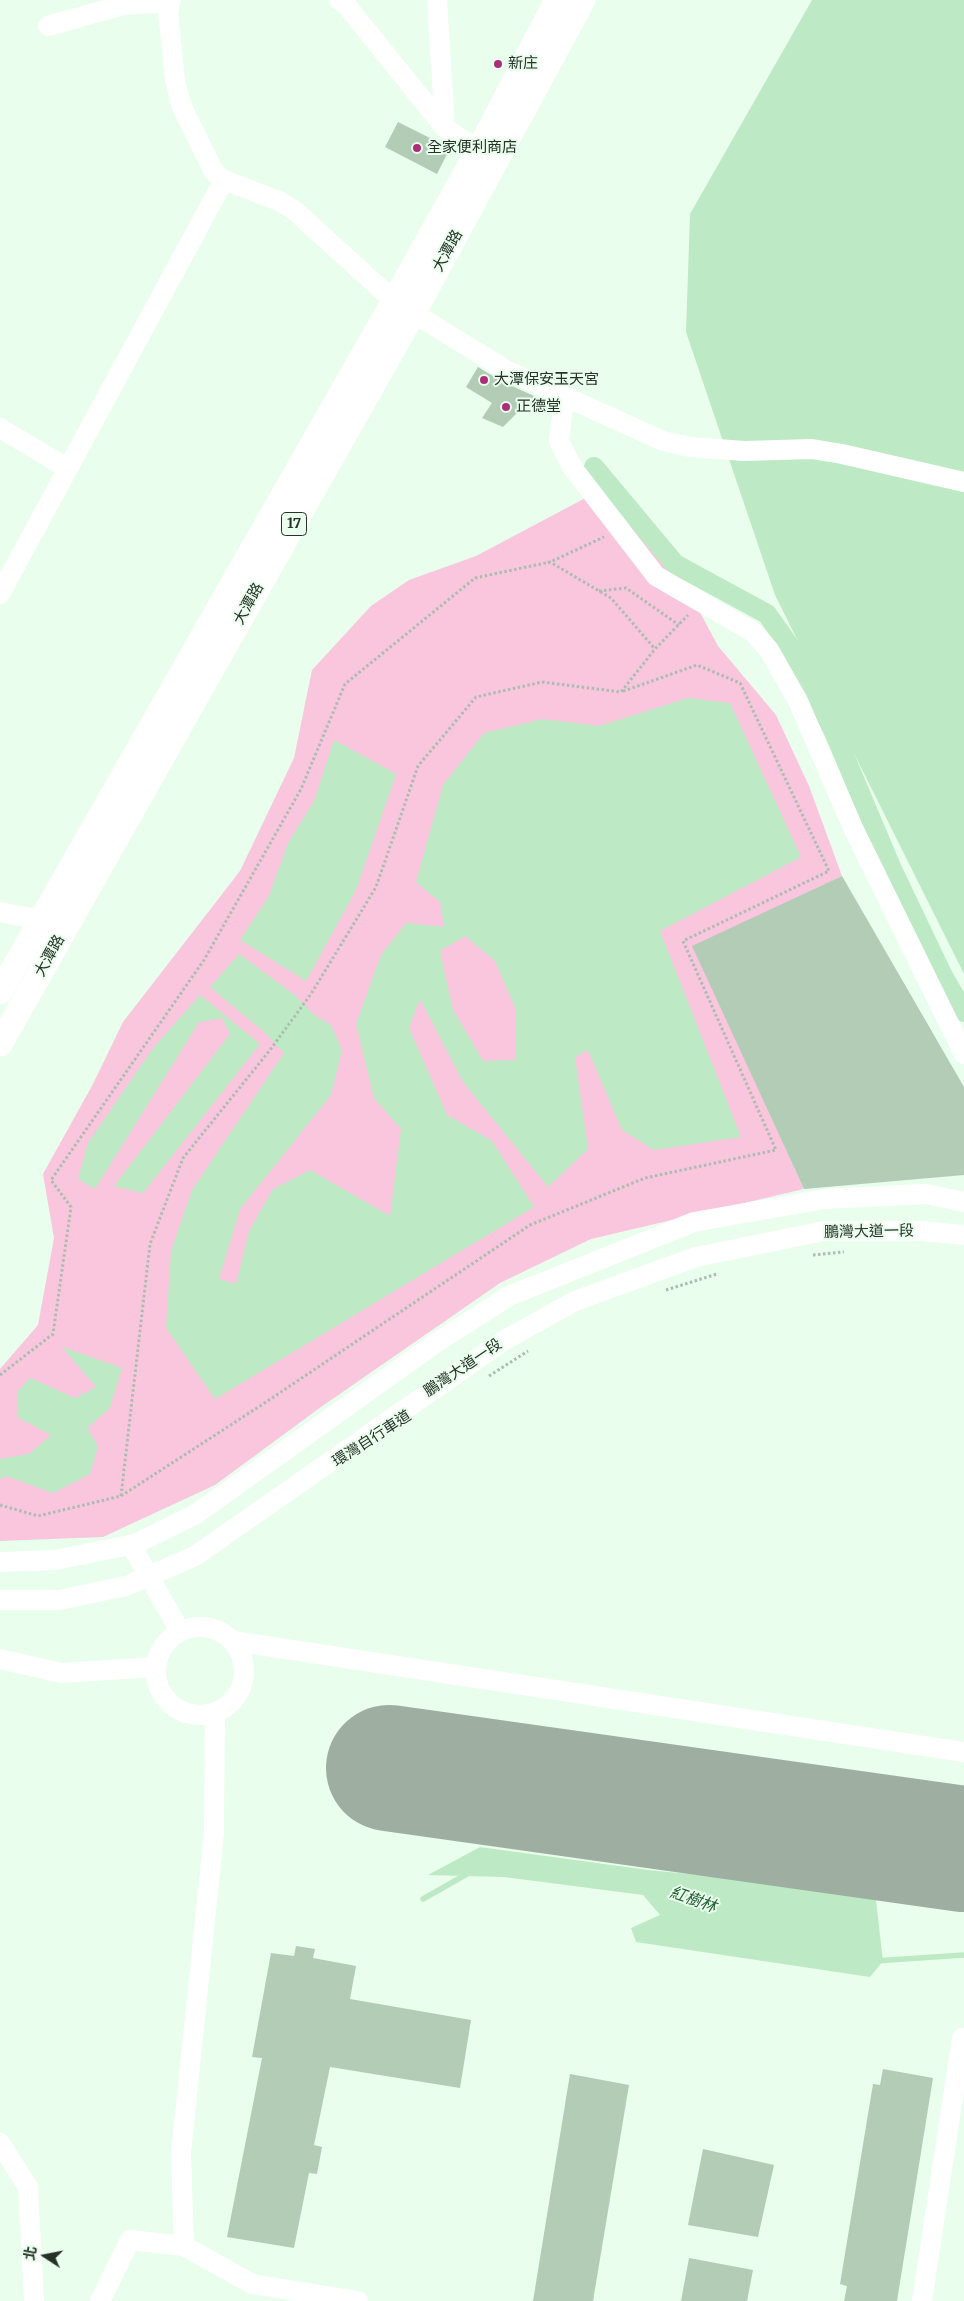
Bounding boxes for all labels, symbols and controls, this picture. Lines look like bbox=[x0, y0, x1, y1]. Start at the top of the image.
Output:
place label: 新庄 bbox=[508, 55, 538, 73]
marker: 新庄 bbox=[492, 58, 504, 70]
place label: 全家便利商店 bbox=[427, 139, 517, 157]
marker: 全家便利商店 bbox=[411, 142, 423, 154]
street label: 大潭路 bbox=[429, 227, 467, 275]
place label: 大潭保安玉天宮 bbox=[494, 371, 599, 389]
marker: 大潭保安玉天宮 bbox=[478, 374, 490, 386]
place label: 正德堂 bbox=[516, 398, 561, 416]
marker: 正德堂 bbox=[500, 401, 512, 413]
road number: 17 bbox=[282, 512, 306, 536]
street label: 大潭路 bbox=[230, 580, 268, 628]
street label: 大潭路 bbox=[31, 932, 69, 980]
street label: 鵬灣大道一段 bbox=[824, 1222, 914, 1242]
street label: 鵬灣大道一段 bbox=[421, 1335, 505, 1401]
street label: 環灣自行車道 bbox=[329, 1407, 415, 1471]
water label: 紅樹林 bbox=[667, 1883, 719, 1917]
north arrow bbox=[20, 2231, 70, 2281]
text: 北 bbox=[20, 2245, 40, 2262]

